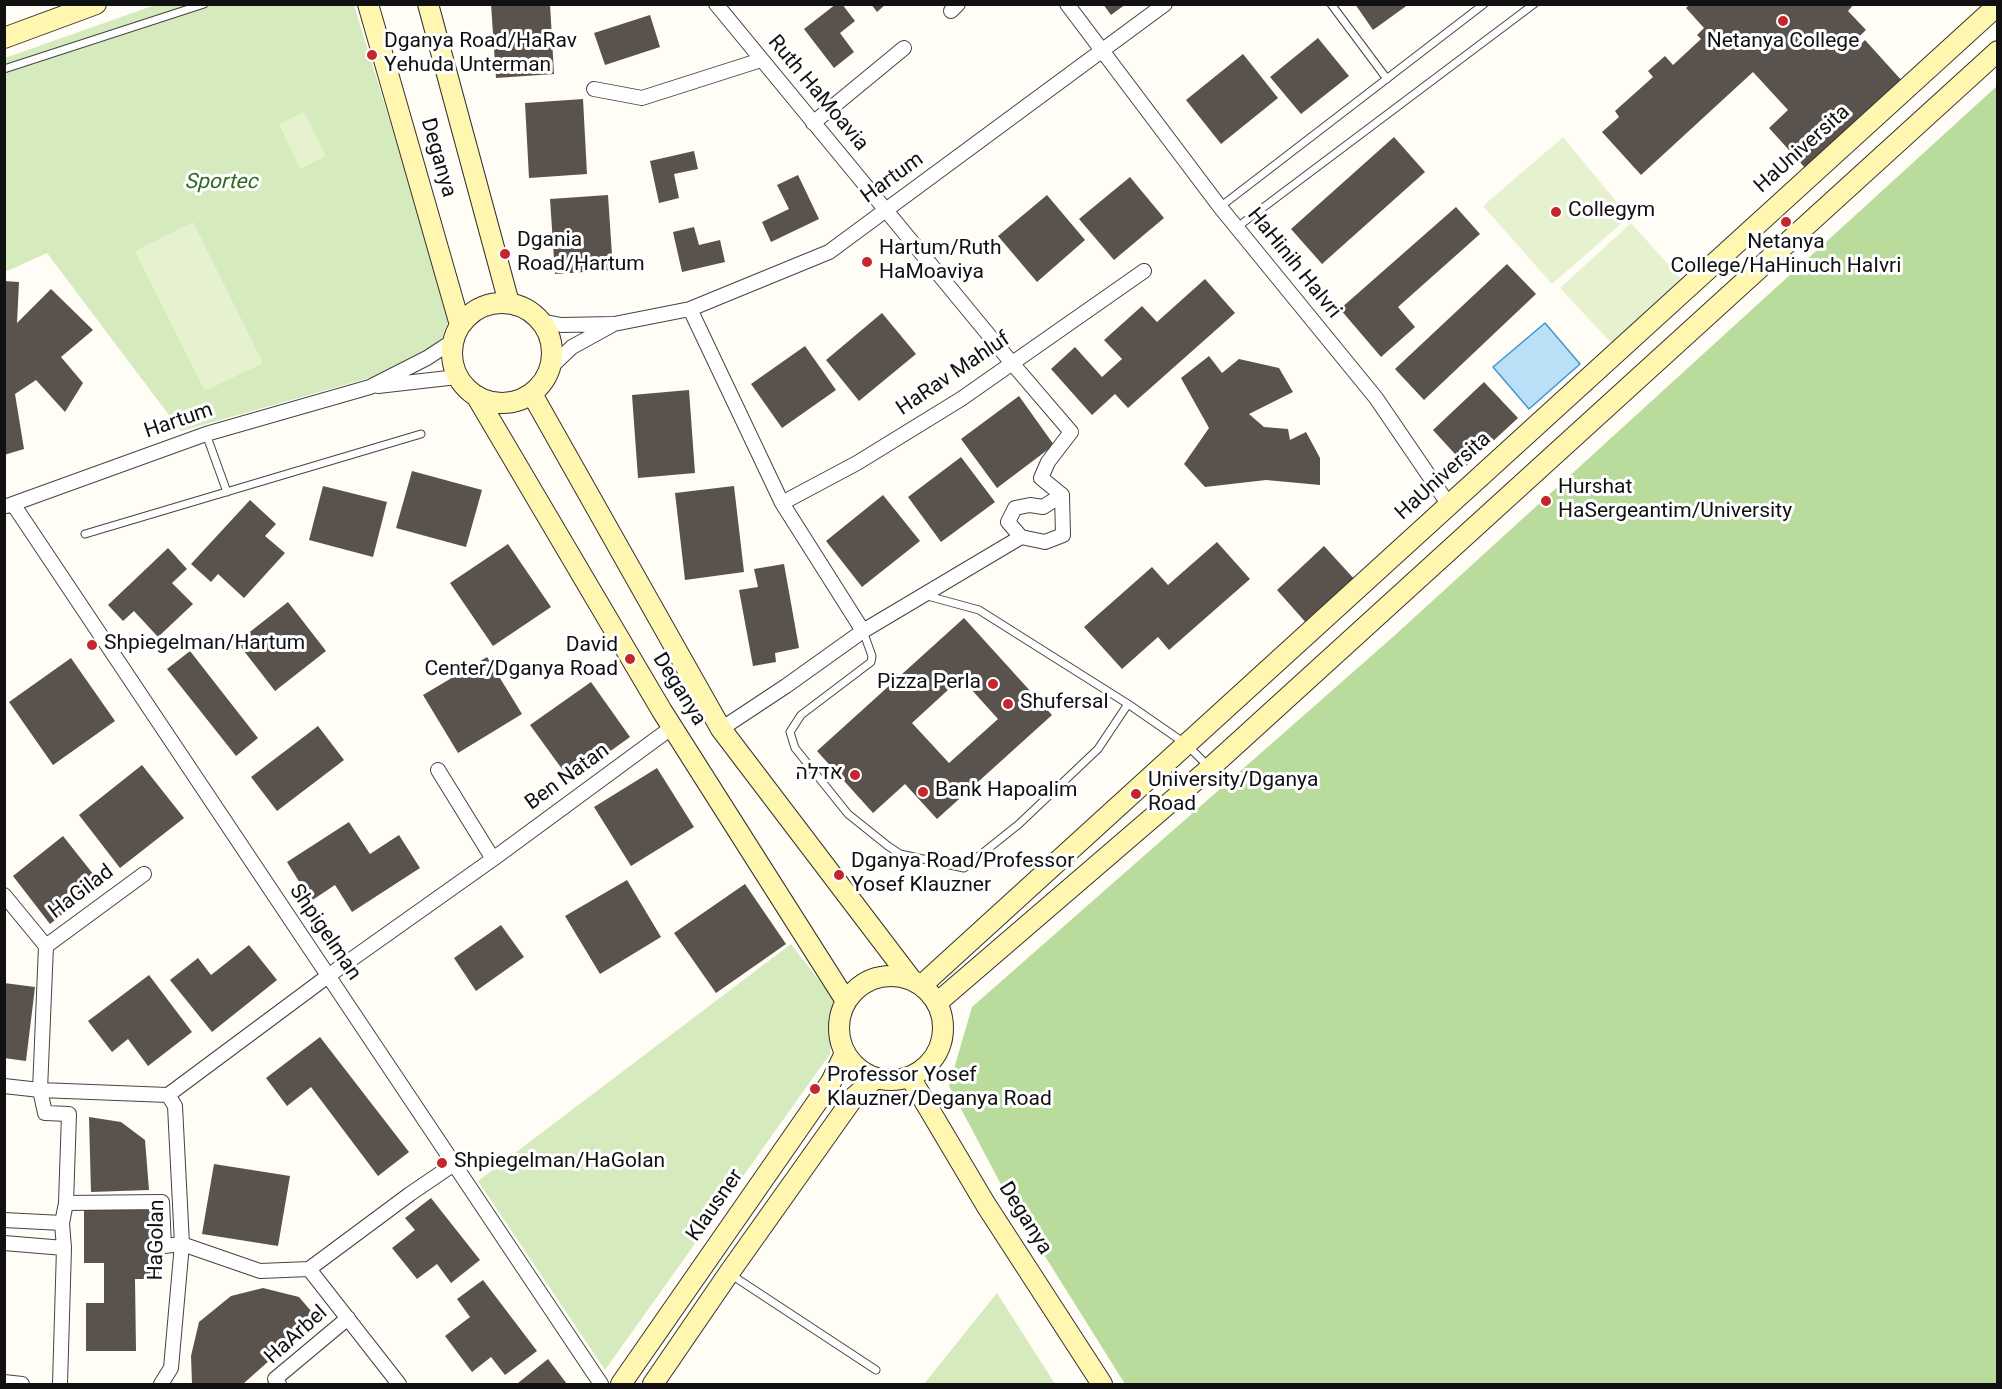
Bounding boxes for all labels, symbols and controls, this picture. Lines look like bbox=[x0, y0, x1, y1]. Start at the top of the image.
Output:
marker: Netanya College bbox=[1776, 14, 1790, 28]
place label: Dganya Road/HaRav Yehuda Unterman bbox=[384, 30, 577, 80]
place label: Netanya College bbox=[1707, 30, 1859, 56]
street label: Ruth HaMoavia bbox=[761, 31, 873, 157]
marker: Dganya Road/HaRav Yehuda Unterman bbox=[365, 48, 379, 62]
street label: HaUniversita bbox=[1750, 101, 1856, 199]
street label: Deganya bbox=[414, 116, 460, 200]
street label: Hartum bbox=[857, 148, 929, 210]
park label: Sportec bbox=[185, 171, 257, 197]
place label: Collegym bbox=[1568, 199, 1655, 225]
street label: HaHinih HaIvri bbox=[1241, 204, 1345, 324]
marker: Collegym bbox=[1549, 205, 1563, 219]
marker: Netanya College/HaHinuch HaIvri bbox=[1779, 215, 1793, 229]
place label: Dgania Road/Hartum bbox=[517, 229, 645, 279]
place label: Netanya College/HaHinuch HaIvri bbox=[1671, 231, 1901, 281]
place label: Hartum/Ruth HaMoaviya bbox=[879, 237, 1002, 287]
marker: Dgania Road/Hartum bbox=[498, 247, 512, 261]
marker: Hartum/Ruth HaMoaviya bbox=[860, 255, 874, 269]
street label: HaRav Mahluf bbox=[893, 328, 1015, 422]
street label: Hartum bbox=[141, 399, 217, 445]
street label: HaUniversita bbox=[1391, 428, 1497, 526]
place label: Hurshat HaSergeantim/University bbox=[1558, 476, 1792, 526]
marker: Hurshat HaSergeantim/University bbox=[1539, 494, 1553, 508]
place label: Shpiegelman/Hartum bbox=[104, 632, 305, 658]
place label: David Center/Dganya Road bbox=[424, 634, 618, 684]
marker: Shpiegelman/Hartum bbox=[85, 638, 99, 652]
street label: Deganya bbox=[646, 649, 710, 731]
marker: David Center/Dganya Road bbox=[623, 652, 637, 666]
place label: Pizza Perla bbox=[877, 671, 981, 697]
marker: Pizza Perla bbox=[986, 677, 1000, 691]
place label: Shufersal bbox=[1020, 691, 1109, 717]
marker: Shufersal bbox=[1001, 697, 1015, 711]
street label: Ben Natan bbox=[521, 739, 615, 817]
place label: אדלה bbox=[795, 762, 843, 788]
marker: אדלה bbox=[848, 768, 862, 782]
place label: University/Dganya Road bbox=[1148, 769, 1318, 819]
place label: Bank Hapoalim bbox=[935, 779, 1077, 805]
marker: Bank Hapoalim bbox=[916, 785, 930, 799]
marker: University/Dganya Road bbox=[1129, 787, 1143, 801]
place label: Dganya Road/Professor Yosef Klauzner bbox=[851, 850, 1074, 900]
street label: HaGilad bbox=[45, 861, 119, 925]
marker: Dganya Road/Professor Yosef Klauzner bbox=[832, 868, 846, 882]
street label: Shpigelman bbox=[283, 880, 365, 986]
place label: Professor Yosef Klauzner/Deganya Road bbox=[827, 1064, 1052, 1114]
marker: Professor Yosef Klauzner/Deganya Road bbox=[808, 1082, 822, 1096]
place label: Shpiegelman/HaGolan bbox=[454, 1150, 665, 1176]
marker: Shpiegelman/HaGolan bbox=[435, 1156, 449, 1170]
street label: Klausner bbox=[682, 1165, 750, 1247]
street label: Deganya bbox=[992, 1178, 1056, 1260]
street label: HaGolan bbox=[145, 1199, 171, 1281]
street label: HaArbel bbox=[261, 1301, 333, 1371]

